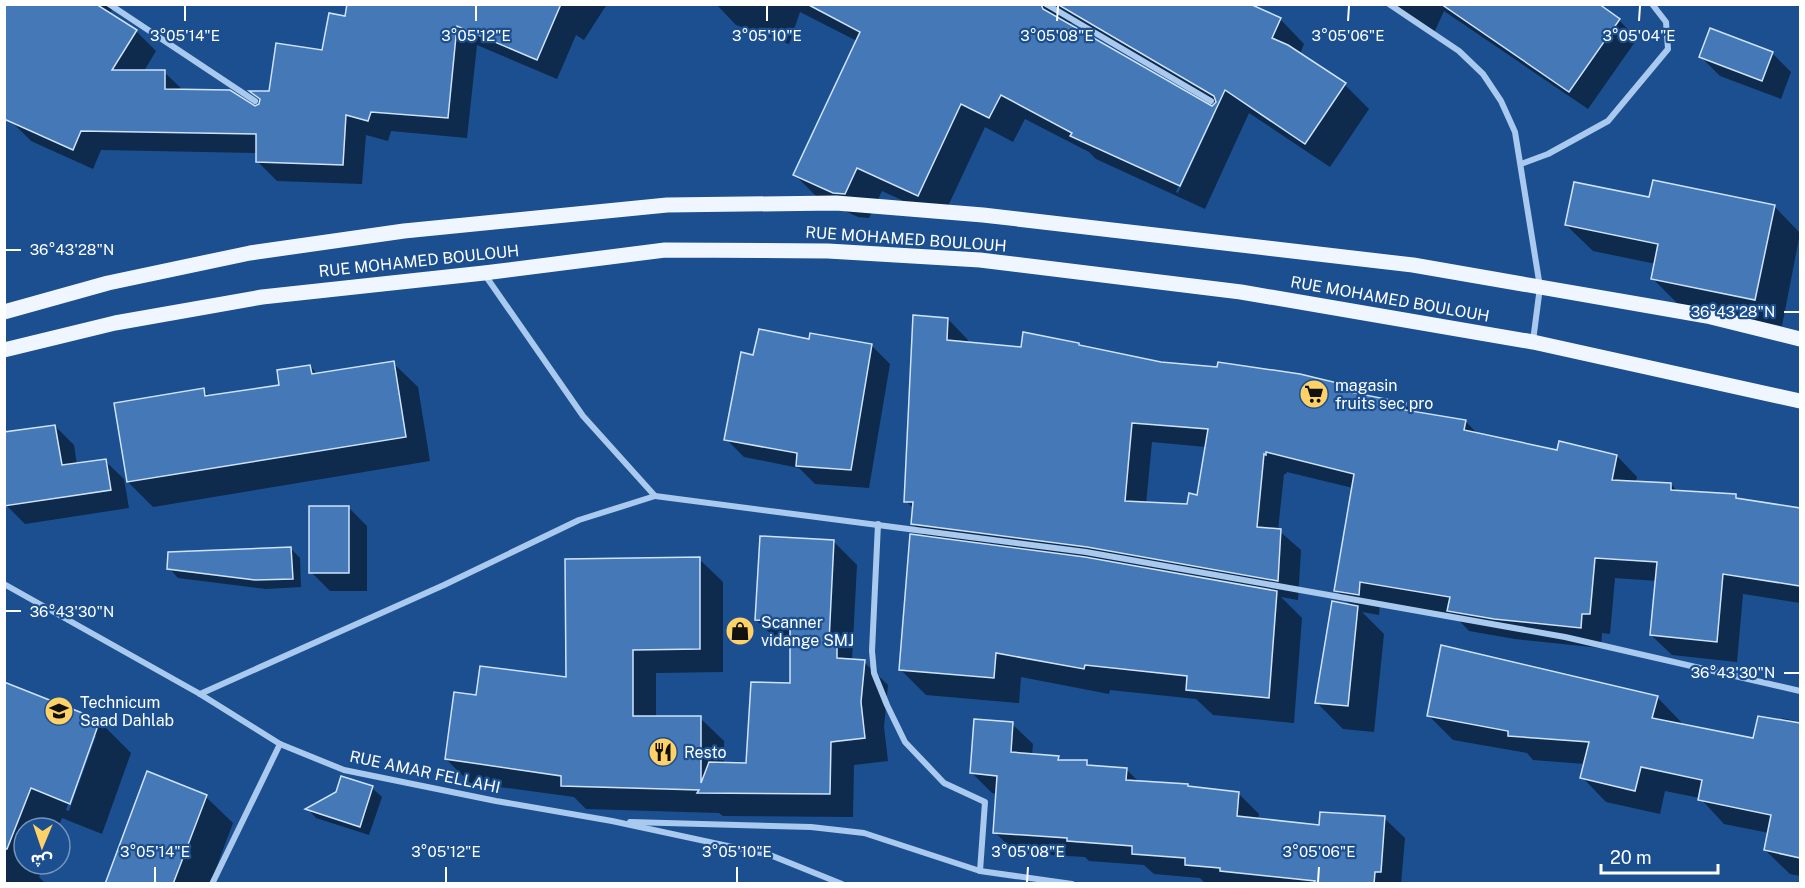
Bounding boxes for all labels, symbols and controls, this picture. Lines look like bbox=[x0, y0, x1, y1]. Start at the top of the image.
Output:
text: 3°05'14"E bbox=[150, 27, 220, 44]
text: 3°05'12"E bbox=[441, 27, 511, 44]
text: 3°05'10"E bbox=[732, 27, 802, 44]
text: 3°05'08"E bbox=[1020, 27, 1094, 44]
text: 3°05'06"E bbox=[1311, 27, 1385, 44]
text: 3°05'04"E bbox=[1602, 27, 1676, 44]
street label: RUE MOHAMED BOULOUH bbox=[805, 222, 1007, 256]
text: 36°43'28"N bbox=[30, 241, 114, 258]
street label: RUE MOHAMED BOULOUH bbox=[318, 241, 520, 281]
street label: RUE MOHAMED BOULOUH bbox=[1289, 272, 1491, 326]
text: 36°43'28"N bbox=[1691, 303, 1775, 320]
place label: magasin fruits sec pro bbox=[1335, 376, 1433, 413]
supermarket icon: magasin fruits sec pro bbox=[1298, 378, 1330, 410]
text: 36°43'30"N bbox=[30, 603, 114, 620]
place label: Scanner vidange SMJ bbox=[761, 613, 854, 650]
shop icon: Scanner vidange SMJ bbox=[724, 615, 756, 647]
text: 36°43'30"N bbox=[1691, 664, 1775, 681]
place label: Technicum Saad Dahlab bbox=[80, 693, 174, 730]
school or university icon: Technicum Saad Dahlab bbox=[43, 695, 75, 727]
restaurant icon: Resto bbox=[647, 736, 679, 768]
place label: Resto bbox=[684, 743, 727, 762]
street label: RUE AMAR FELLAHI bbox=[348, 747, 502, 797]
north arrow bbox=[12, 816, 72, 876]
scale bar bbox=[1601, 837, 1718, 875]
text: 3°05'14"E bbox=[120, 843, 190, 860]
text: 3°05'12"E bbox=[411, 843, 481, 860]
text: 3°05'10"E bbox=[702, 843, 772, 860]
text: 3°05'08"E bbox=[991, 843, 1065, 860]
text: 3°05'06"E bbox=[1282, 843, 1356, 860]
text: 20 m bbox=[1610, 847, 1652, 868]
text: ش bbox=[30, 851, 53, 870]

